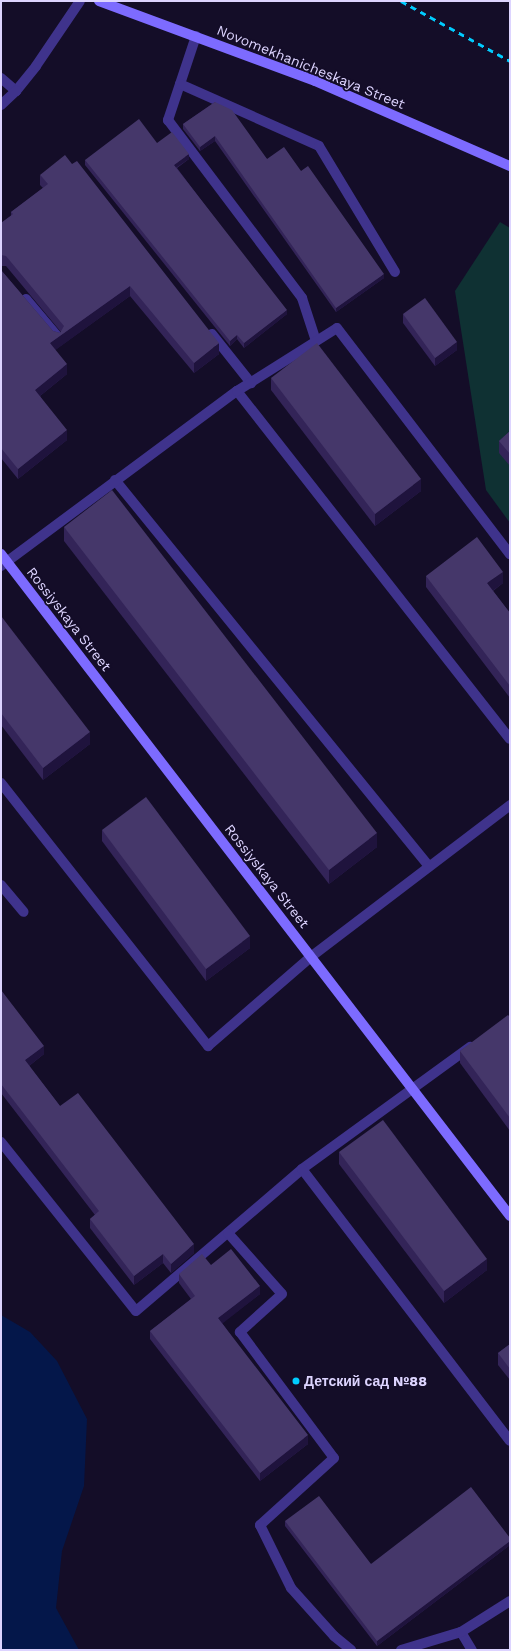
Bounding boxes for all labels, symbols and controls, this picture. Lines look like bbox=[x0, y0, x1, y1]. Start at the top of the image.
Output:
street label: Novomekhanicheskaya Street bbox=[214, 21, 408, 113]
street label: Rossiyskaya Street bbox=[23, 564, 115, 674]
street label: Rossiyskaya Street bbox=[221, 821, 313, 931]
place label: Детский сад №88 bbox=[304, 1373, 427, 1389]
marker: Детский сад №88 bbox=[291, 1376, 301, 1386]

